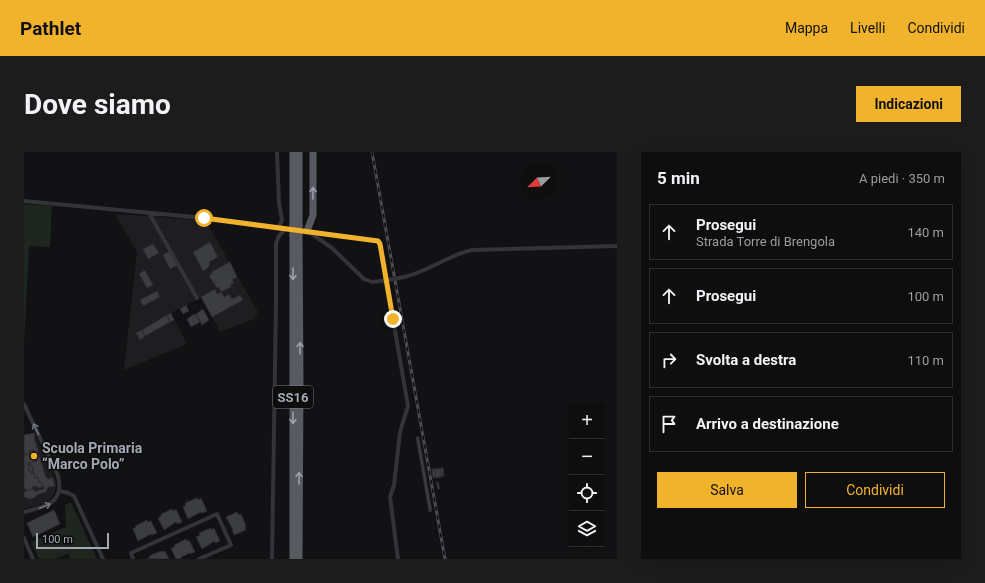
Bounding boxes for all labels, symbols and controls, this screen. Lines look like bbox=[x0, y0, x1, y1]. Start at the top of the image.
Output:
text: Pathlet bbox=[20, 17, 81, 40]
text: Mappa bbox=[785, 20, 828, 36]
text: Livelli bbox=[850, 20, 885, 36]
text: Condividi bbox=[907, 20, 965, 36]
button: Indicazioni bbox=[856, 86, 961, 122]
text: Dove siamo bbox=[24, 88, 171, 121]
north arrow bbox=[521, 164, 557, 200]
text: 5 min bbox=[657, 168, 700, 188]
text: A piedi · 350 m bbox=[859, 171, 945, 186]
one-way arrow bbox=[309, 187, 317, 200]
route start bbox=[195, 209, 213, 227]
text: Prosegui bbox=[696, 216, 756, 234]
icon: ahead bbox=[658, 221, 680, 243]
text: 140 m bbox=[907, 225, 944, 240]
text: Strada Torre di Brengola bbox=[696, 234, 835, 249]
one-way arrow bbox=[289, 267, 297, 280]
icon: ahead bbox=[658, 285, 680, 307]
text: Prosegui bbox=[696, 287, 756, 305]
text: 100 m bbox=[907, 289, 944, 304]
route end bbox=[384, 310, 402, 328]
one-way arrow bbox=[296, 342, 304, 355]
icon: right bbox=[658, 349, 680, 371]
text: Svolta a destra bbox=[696, 351, 796, 369]
text: 110 m bbox=[907, 353, 944, 368]
road number: SS16 bbox=[273, 386, 313, 408]
map controls bbox=[569, 403, 605, 547]
button: + bbox=[569, 403, 605, 439]
one-way arrow bbox=[289, 411, 297, 424]
icon: arrive bbox=[658, 413, 680, 435]
text: Arrivo a destinazione bbox=[696, 415, 839, 433]
one-way arrow bbox=[32, 423, 39, 435]
button: − bbox=[569, 439, 605, 475]
place label: Scuola Primaria “Marco Polo” bbox=[42, 440, 143, 472]
marker: Scuola Primaria “Marco Polo” bbox=[29, 451, 39, 461]
one-way arrow bbox=[295, 472, 303, 485]
button: Salva bbox=[657, 472, 797, 508]
button: Condividi bbox=[805, 472, 945, 508]
button: locate bbox=[569, 475, 605, 511]
one-way arrow bbox=[39, 501, 51, 509]
button: layers bbox=[569, 511, 605, 547]
scale bar bbox=[36, 531, 109, 550]
text: 100 m bbox=[42, 533, 73, 546]

